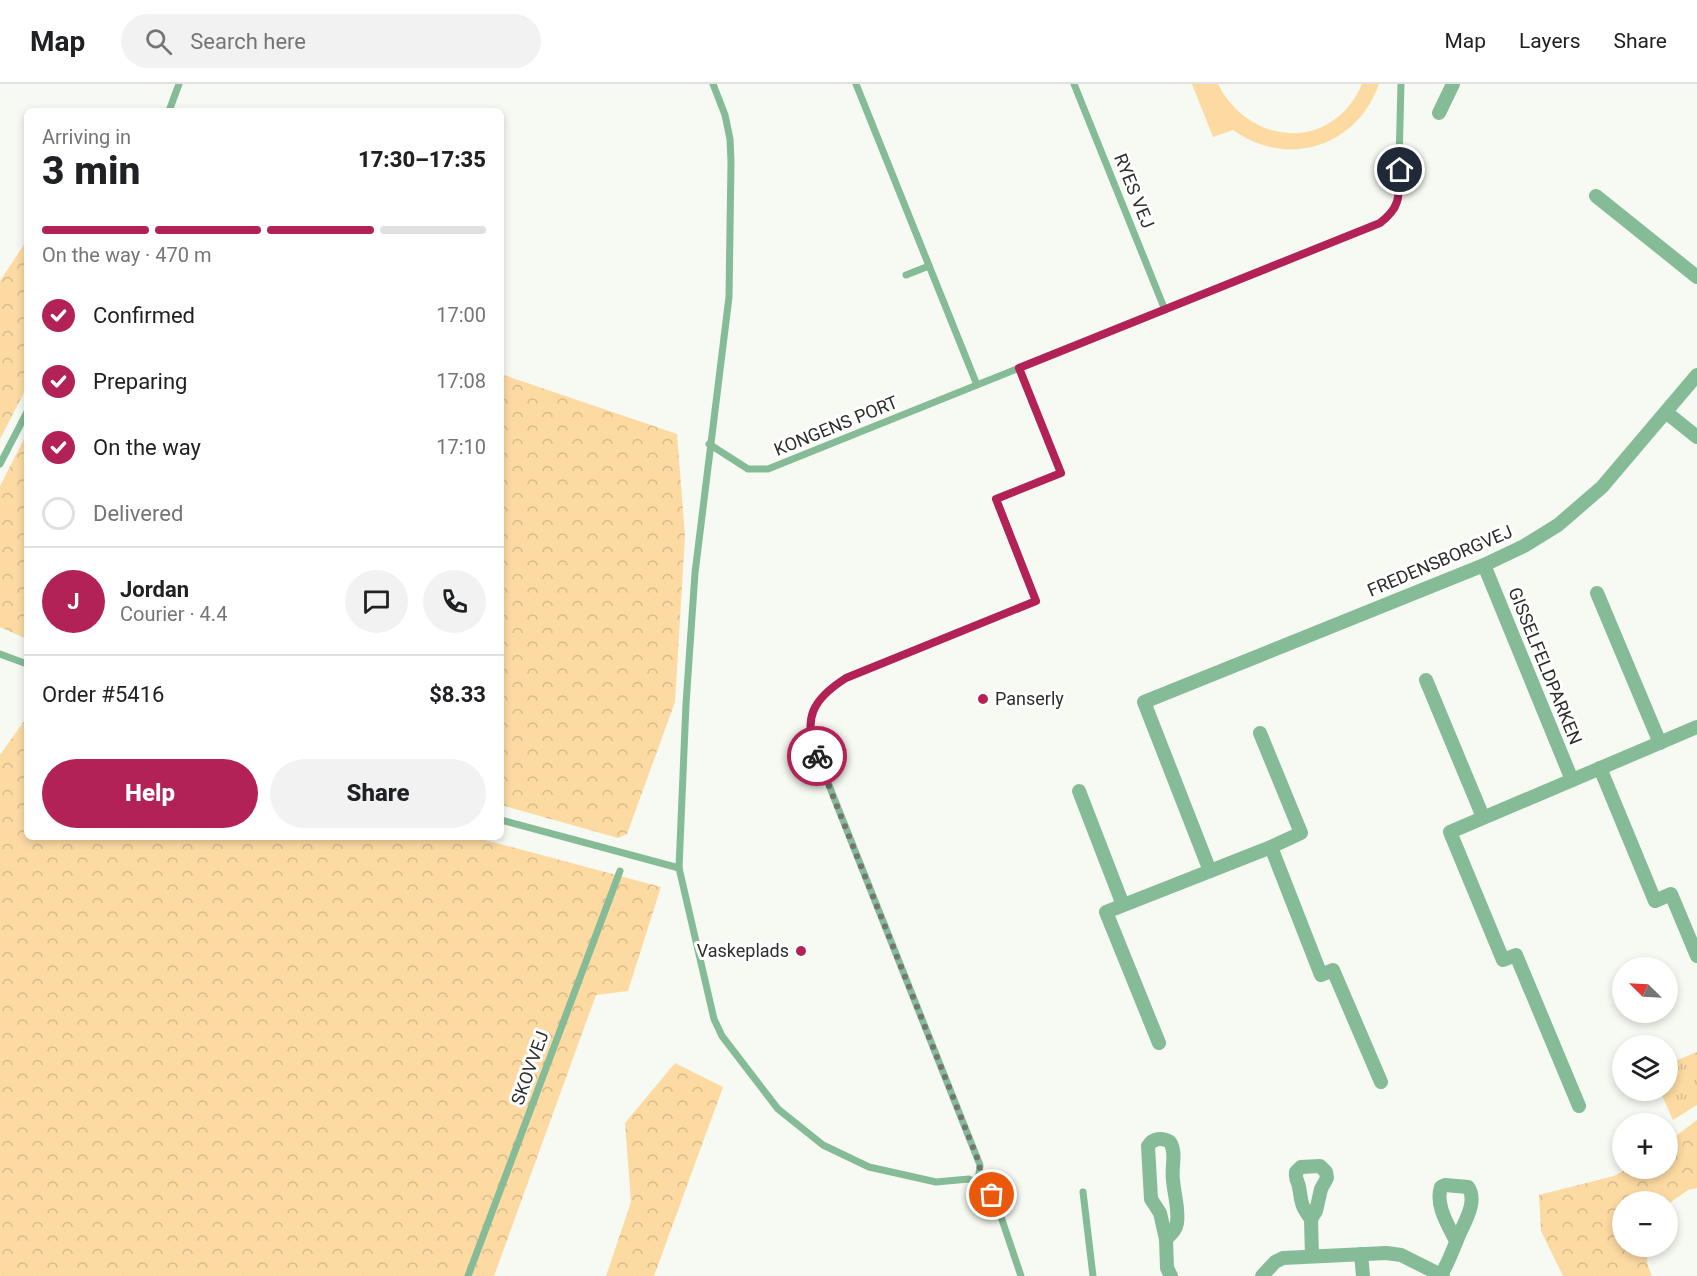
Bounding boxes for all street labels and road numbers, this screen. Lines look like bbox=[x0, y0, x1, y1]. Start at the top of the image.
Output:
street label: RYES VEJ bbox=[1110, 150, 1159, 231]
street label: KONGENS PORT bbox=[771, 391, 901, 460]
street label: FREDENSBORGVEJ bbox=[1364, 521, 1515, 601]
street label: GISSELFELDPARKEN bbox=[1504, 584, 1587, 747]
street label: SKOVVEJ bbox=[506, 1028, 553, 1108]

